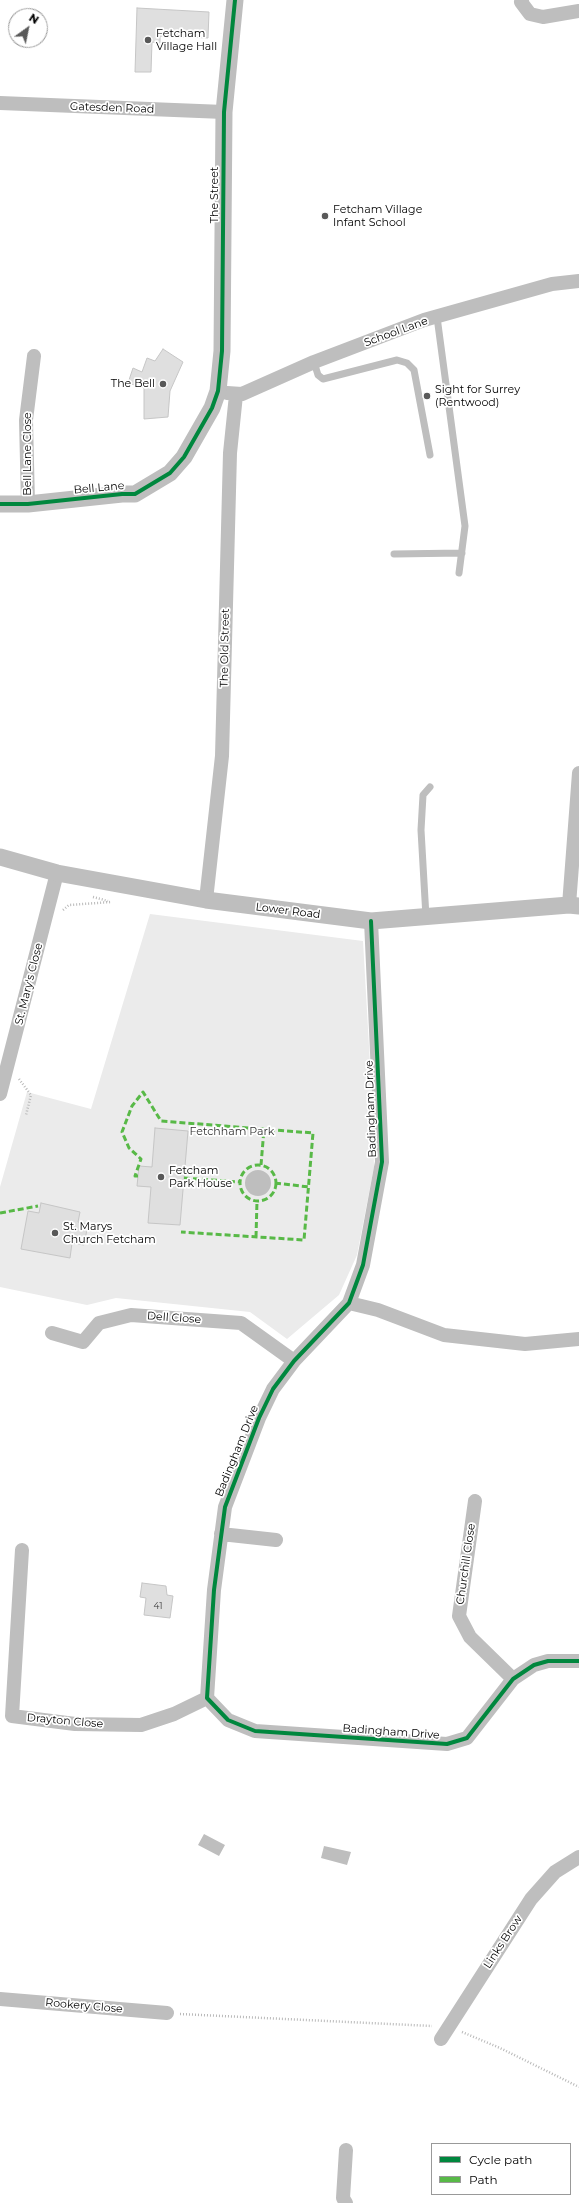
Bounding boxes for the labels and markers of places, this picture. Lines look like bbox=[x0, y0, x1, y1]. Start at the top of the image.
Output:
place label: Fetcham Village Hall bbox=[156, 27, 217, 53]
marker: Fetcham Village Hall bbox=[143, 35, 153, 45]
place label: Fetcham Village Infant School bbox=[333, 203, 422, 229]
marker: Fetcham Village Infant School bbox=[320, 211, 330, 221]
place label: The Bell bbox=[111, 377, 155, 391]
marker: The Bell bbox=[158, 379, 168, 389]
place label: Sight for Surrey (Rentwood) bbox=[435, 383, 520, 409]
marker: Sight for Surrey (Rentwood) bbox=[422, 391, 432, 401]
place label: Fetcham Park House bbox=[169, 1164, 232, 1190]
marker: Fetcham Park House bbox=[156, 1172, 166, 1182]
place label: St. Marys Church Fetcham bbox=[63, 1220, 156, 1246]
marker: St. Marys Church Fetcham bbox=[50, 1228, 60, 1238]

